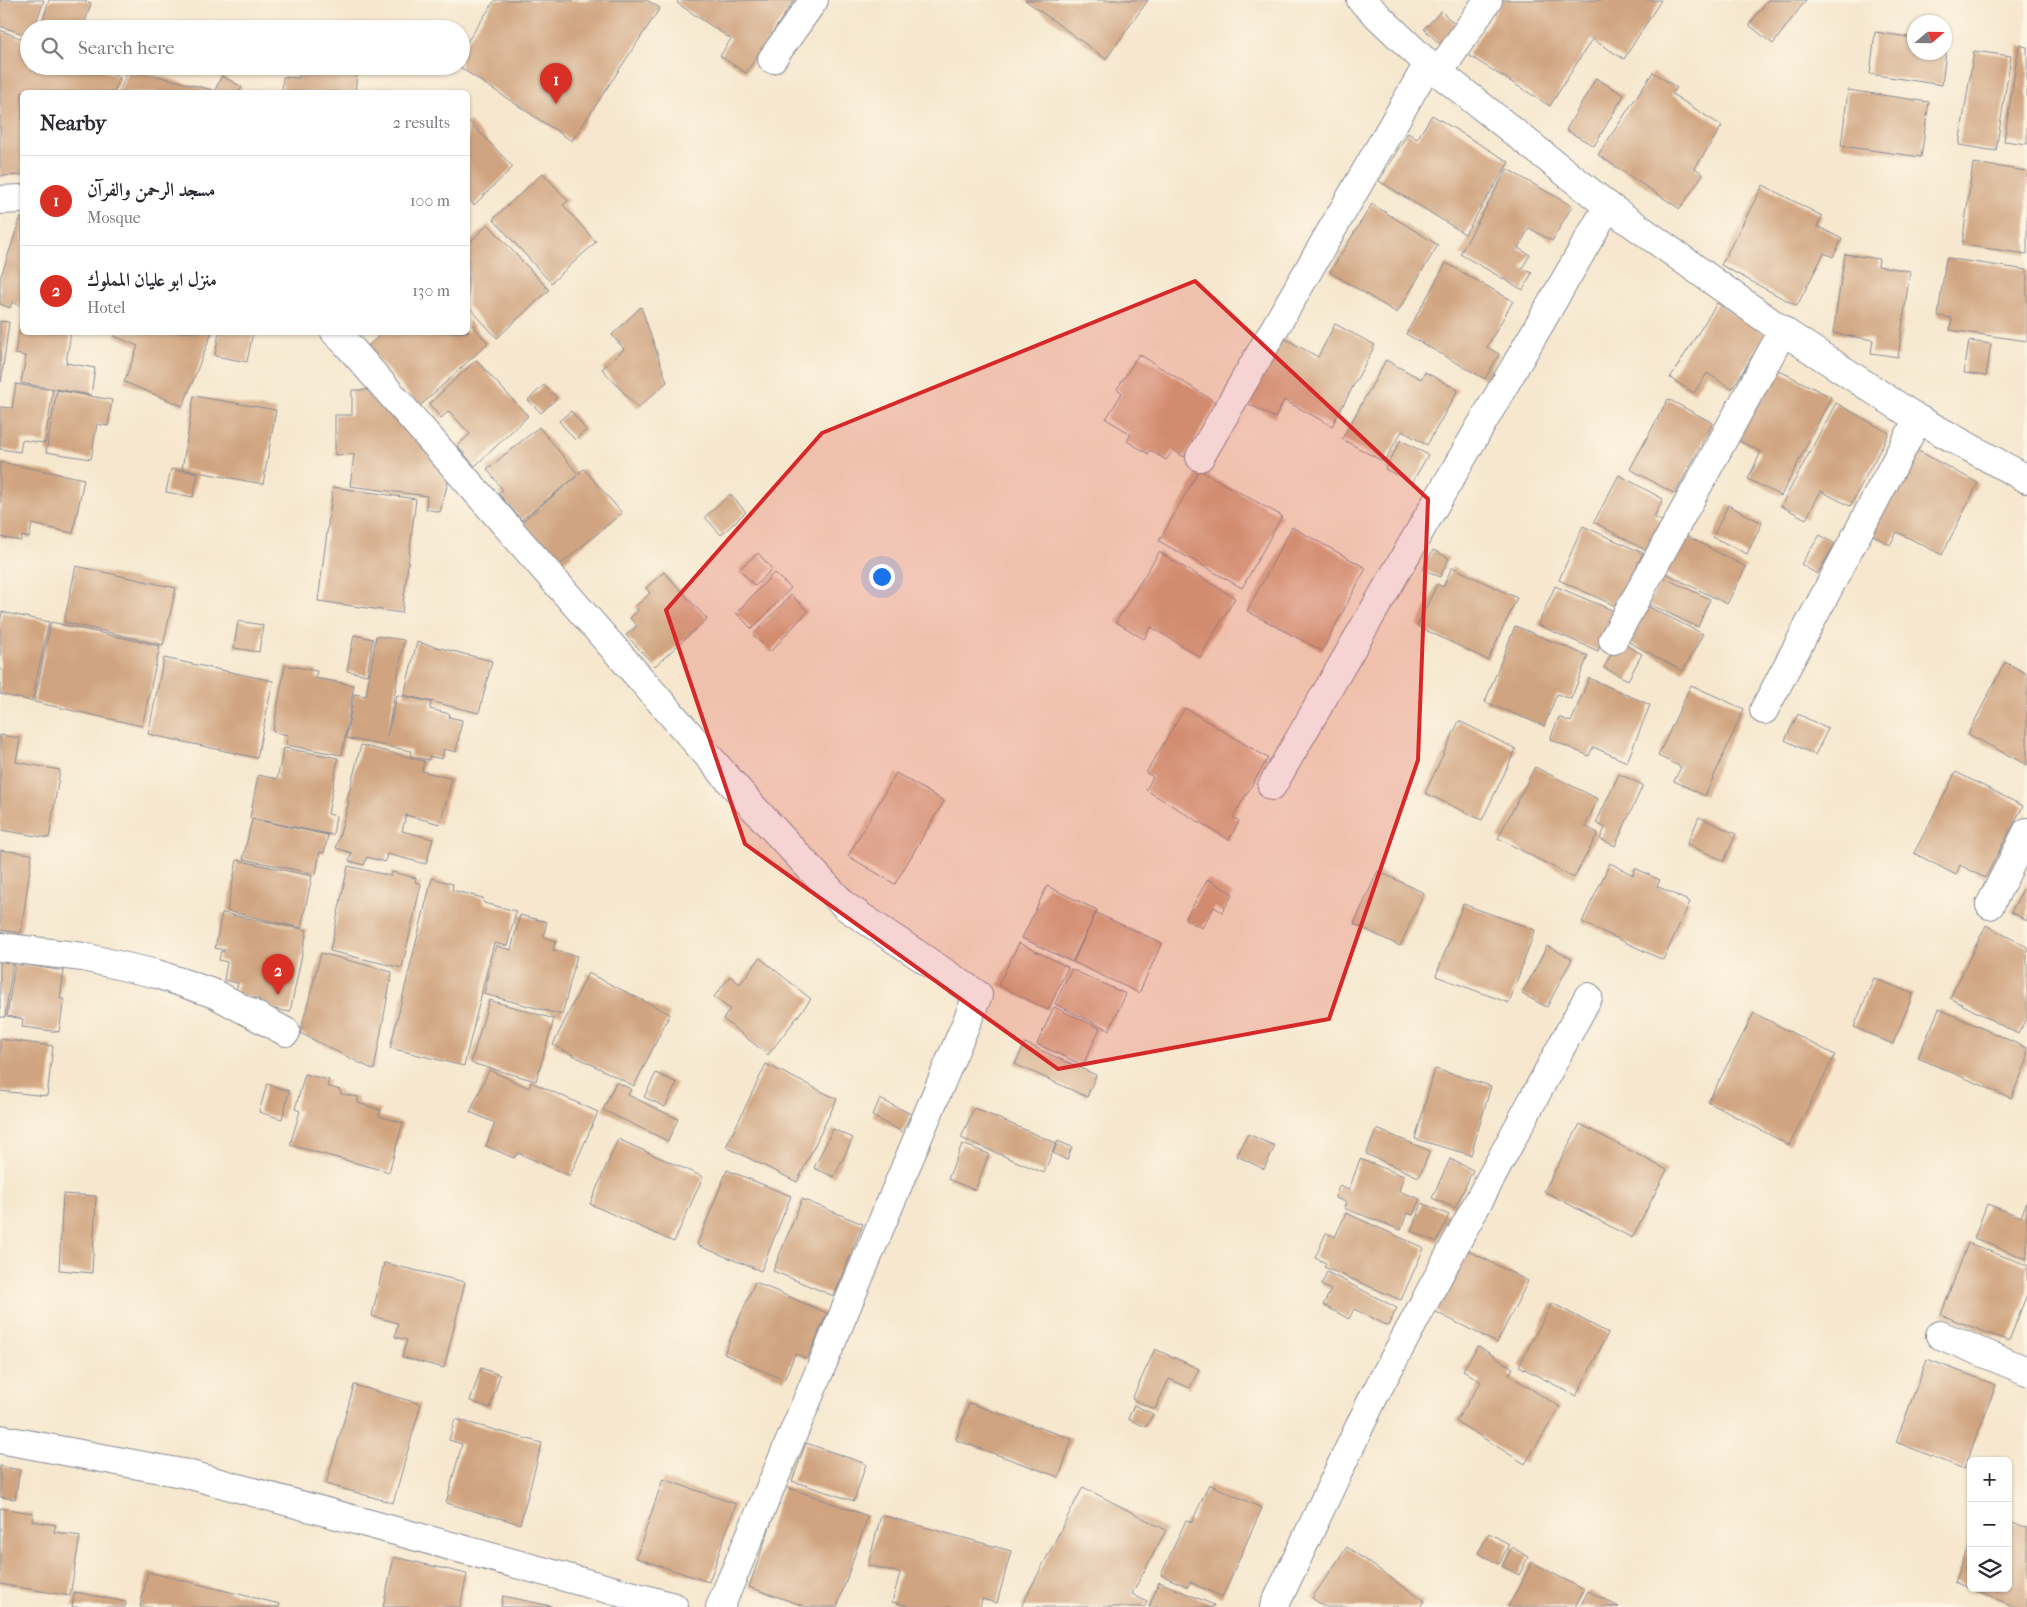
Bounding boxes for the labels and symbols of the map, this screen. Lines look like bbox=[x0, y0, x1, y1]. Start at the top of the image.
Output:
north arrow bbox=[1907, 15, 1952, 60]
pin: 1 bbox=[540, 63, 572, 104]
your location bbox=[869, 564, 895, 590]
pin: 2 bbox=[262, 954, 294, 995]

